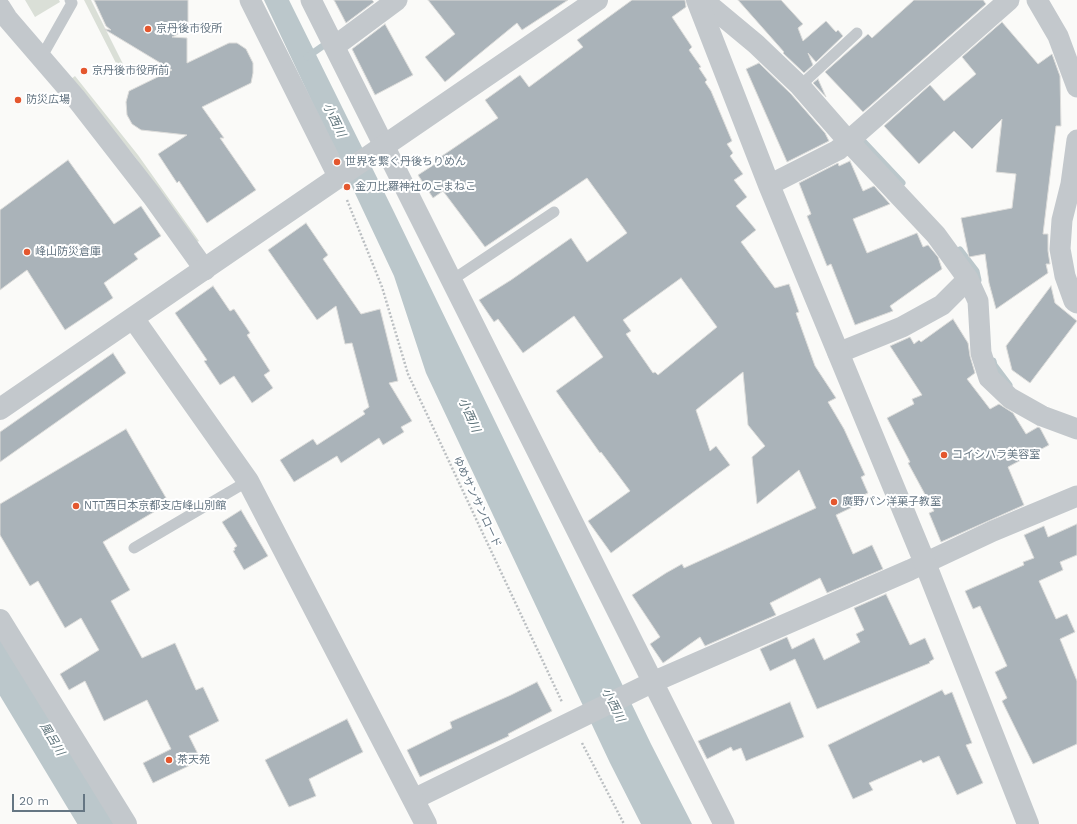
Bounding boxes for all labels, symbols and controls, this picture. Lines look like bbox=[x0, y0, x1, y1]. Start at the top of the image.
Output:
place label: 京丹後市役所 bbox=[156, 22, 222, 36]
marker: 京丹後市役所 bbox=[143, 24, 153, 34]
place label: 京丹後市役所前 bbox=[92, 64, 169, 78]
marker: 京丹後市役所前 bbox=[79, 66, 89, 76]
place label: 防災広場 bbox=[26, 93, 70, 107]
marker: 防災広場 bbox=[13, 95, 23, 105]
water label: 小西川 bbox=[320, 101, 348, 139]
place label: 世界を繋ぐ丹後ちりめん bbox=[345, 155, 466, 169]
marker: 世界を繋ぐ丹後ちりめん bbox=[332, 157, 342, 167]
place label: 金刀比羅神社のこまねこ bbox=[355, 180, 476, 194]
marker: 金刀比羅神社のこまねこ bbox=[342, 182, 352, 192]
place label: 峰山防災倉庫 bbox=[35, 245, 101, 259]
marker: 峰山防災倉庫 bbox=[22, 247, 32, 257]
water label: 小西川 bbox=[455, 396, 483, 434]
place label: コイシハラ美容室 bbox=[952, 448, 1040, 462]
marker: コイシハラ美容室 bbox=[939, 450, 949, 460]
street label: ゆめサンサンロード bbox=[450, 454, 504, 550]
place label: 廣野パン洋菓子教室 bbox=[842, 495, 941, 509]
marker: 廣野パン洋菓子教室 bbox=[829, 497, 839, 507]
place label: NTT西日本京都支店峰山別館 bbox=[84, 499, 226, 513]
marker: NTT西日本京都支店峰山別館 bbox=[71, 501, 81, 511]
water label: 小西川 bbox=[598, 686, 628, 724]
water label: 風呂川 bbox=[37, 720, 67, 758]
place label: 茶天苑 bbox=[177, 753, 210, 767]
marker: 茶天苑 bbox=[164, 755, 174, 765]
scale bar bbox=[14, 786, 87, 812]
text: 20 m bbox=[19, 794, 49, 808]

